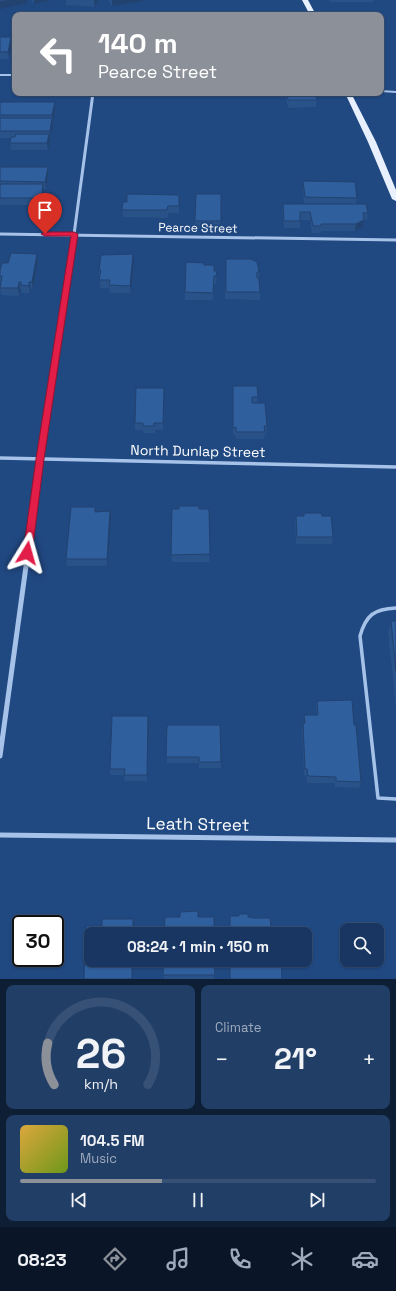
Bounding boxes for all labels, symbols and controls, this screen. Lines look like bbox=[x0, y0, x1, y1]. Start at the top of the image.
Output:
text: 140 m bbox=[98, 25, 178, 61]
icon: left bbox=[32, 28, 84, 80]
text: Pearce Street bbox=[98, 60, 217, 83]
pin bbox=[28, 193, 62, 234]
icon: arrive bbox=[34, 199, 56, 221]
street label: Pearce Street bbox=[158, 219, 238, 237]
street label: North Dunlap Street bbox=[130, 441, 266, 461]
position arrow bbox=[6, 532, 48, 574]
street label: Leath Street bbox=[146, 812, 250, 836]
speed limit sign: 30 bbox=[12, 915, 64, 967]
map controls bbox=[340, 923, 384, 967]
button: search bbox=[340, 923, 384, 967]
text: 08:24 · 1 min · 150 m bbox=[127, 937, 269, 956]
text: Climate bbox=[215, 1019, 261, 1036]
text: 26 bbox=[75, 1027, 126, 1080]
text: 21° bbox=[274, 1039, 317, 1078]
text: − bbox=[215, 1045, 229, 1073]
text: + bbox=[362, 1045, 376, 1073]
text: km/h bbox=[83, 1075, 118, 1093]
text: 104.5 FM bbox=[80, 1131, 145, 1150]
text: Music bbox=[80, 1150, 117, 1167]
icon: previous bbox=[68, 1189, 90, 1211]
icon: pause bbox=[187, 1189, 209, 1211]
icon: next bbox=[306, 1189, 328, 1211]
icon: directions bbox=[101, 1245, 129, 1273]
icon: music bbox=[164, 1245, 192, 1273]
icon: phone bbox=[226, 1245, 254, 1273]
icon: climate bbox=[288, 1245, 316, 1273]
icon: car bbox=[351, 1245, 379, 1273]
text: 08:23 bbox=[17, 1248, 67, 1271]

